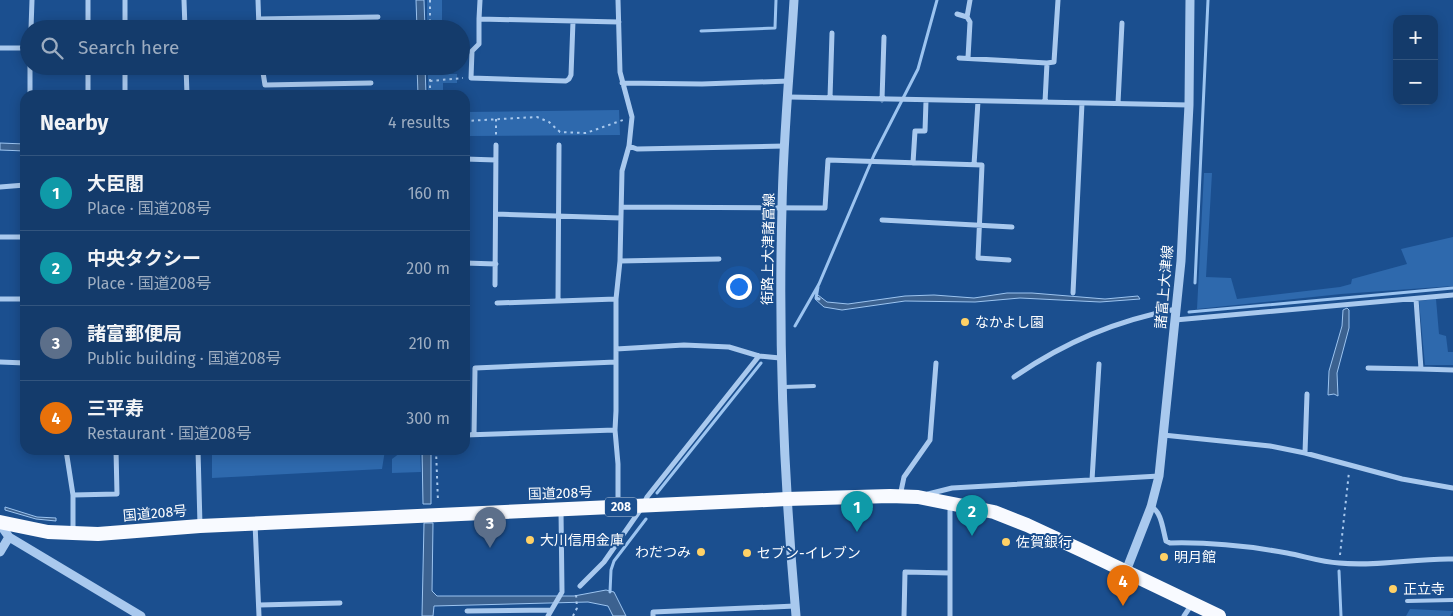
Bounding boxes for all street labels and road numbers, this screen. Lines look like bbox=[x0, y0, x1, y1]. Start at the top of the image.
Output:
street label: 街路上大津諸富線 bbox=[759, 193, 778, 305]
street label: 諸富上大津線 bbox=[1152, 244, 1177, 330]
street label: 国道208号 bbox=[528, 484, 593, 503]
road number: 208 bbox=[605, 498, 637, 516]
street label: 国道208号 bbox=[122, 502, 188, 525]

